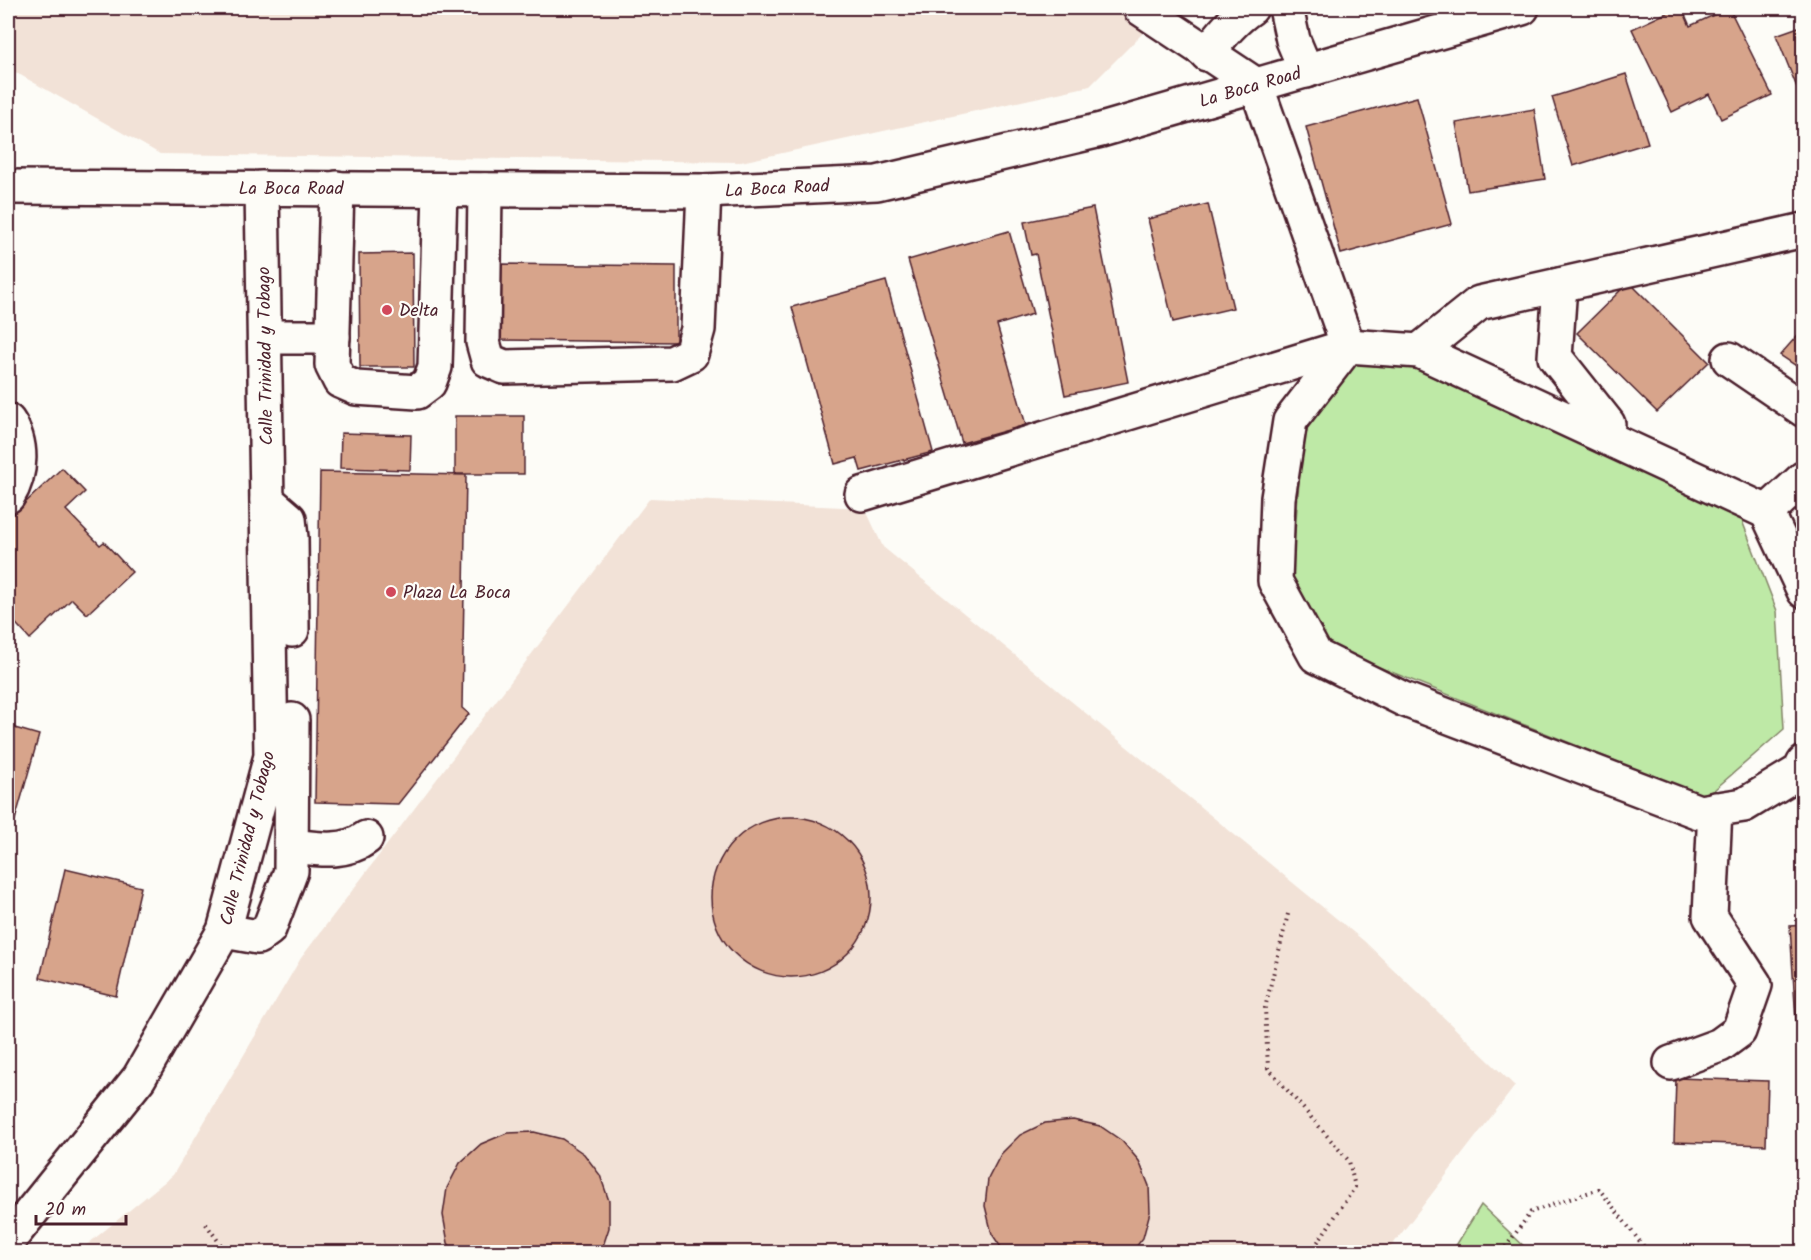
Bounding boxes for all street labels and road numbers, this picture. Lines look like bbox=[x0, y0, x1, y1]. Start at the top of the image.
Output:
street label: La Boca Road bbox=[1196, 60, 1306, 117]
street label: La Boca Road bbox=[724, 172, 831, 207]
street label: La Boca Road bbox=[239, 175, 344, 204]
street label: Calle Trinidad y Tobago bbox=[250, 266, 283, 446]
street label: Calle Trinidad y Tobago bbox=[213, 748, 284, 929]

